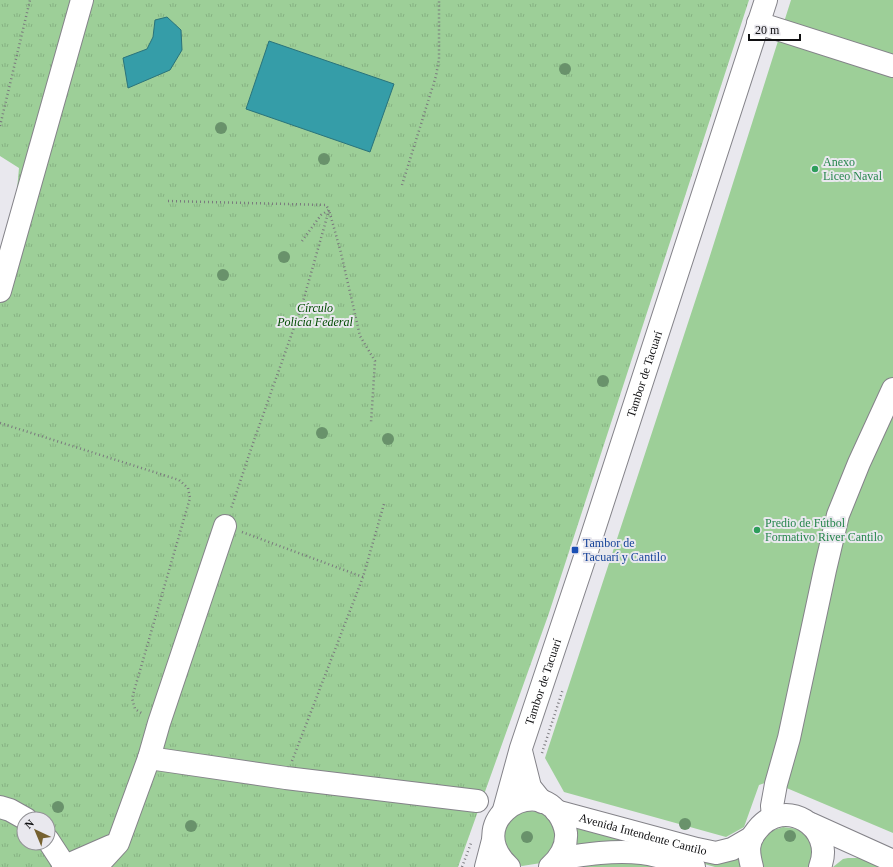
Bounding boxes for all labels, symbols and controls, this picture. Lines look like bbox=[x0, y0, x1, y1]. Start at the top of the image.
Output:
scale bar bbox=[749, 16, 800, 42]
text: 20 m bbox=[755, 23, 780, 37]
place label: Anexo Liceo Naval bbox=[823, 155, 883, 183]
marker: Anexo Liceo Naval bbox=[810, 164, 820, 174]
park label: Círculo Policía Federal bbox=[276, 301, 353, 329]
street label: Tambor de Tacuarí bbox=[624, 328, 665, 419]
place label: Predio de Fútbol Formativo River Cantilo bbox=[765, 516, 883, 544]
marker: Predio de Fútbol Formativo River Cantilo bbox=[752, 525, 762, 535]
place label: Tambor de Tacuarí y Cantilo bbox=[583, 536, 666, 564]
marker: Tambor de Tacuarí y Cantilo bbox=[570, 545, 580, 555]
street label: Tambor de Tacuarí bbox=[522, 636, 564, 727]
north arrow bbox=[16, 811, 56, 851]
street label: Avenida Intendente Cantilo bbox=[577, 811, 708, 858]
text: N bbox=[22, 817, 36, 831]

